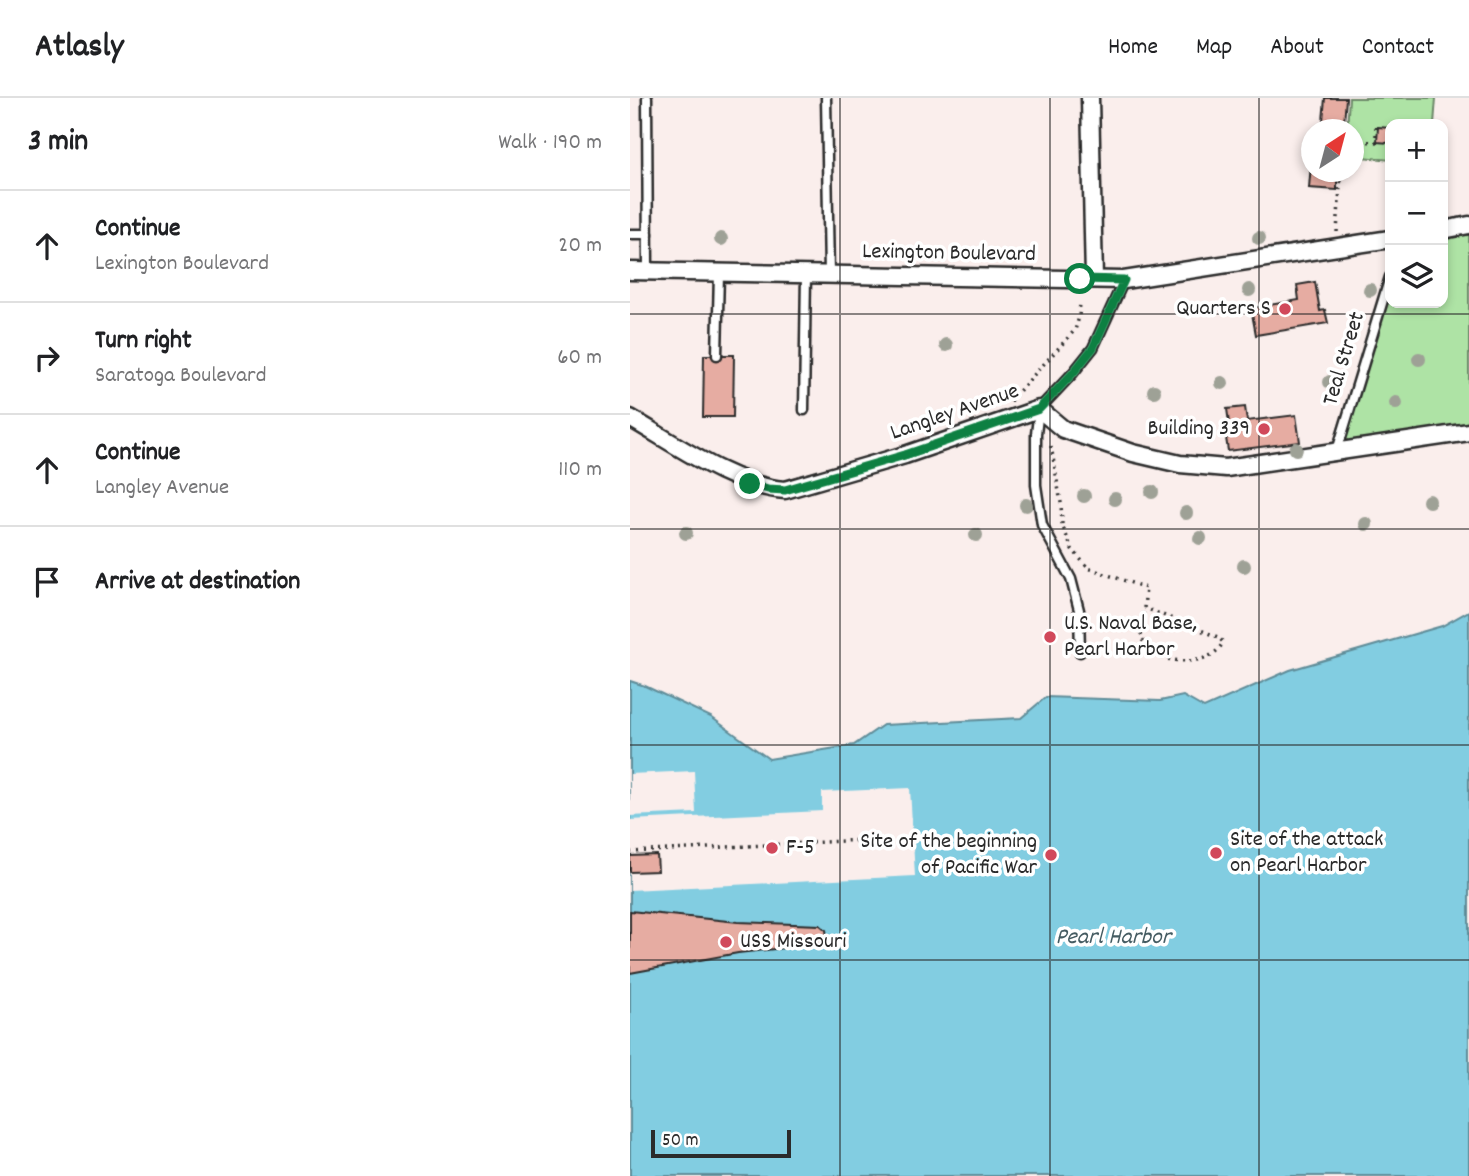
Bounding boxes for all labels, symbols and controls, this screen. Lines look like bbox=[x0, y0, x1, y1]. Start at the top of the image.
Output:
text: Atlasly bbox=[35, 25, 124, 72]
text: Home bbox=[1108, 31, 1158, 65]
text: Map bbox=[1196, 31, 1232, 65]
text: About bbox=[1270, 31, 1324, 65]
text: Contact bbox=[1362, 31, 1434, 65]
north arrow bbox=[1301, 119, 1364, 182]
map controls bbox=[1385, 119, 1448, 308]
button: + bbox=[1385, 119, 1448, 182]
text: 3 min bbox=[28, 122, 88, 165]
text: Walk · 190 m bbox=[498, 127, 602, 160]
button: − bbox=[1385, 182, 1448, 245]
text: Continue bbox=[95, 211, 180, 248]
icon: ahead bbox=[28, 227, 66, 265]
text: 20 m bbox=[558, 230, 602, 263]
street label: Lexington Boulevard bbox=[862, 236, 1036, 272]
button: layers bbox=[1385, 245, 1448, 308]
text: Lexington Boulevard bbox=[95, 248, 269, 281]
route start bbox=[1064, 263, 1095, 294]
place label: Quarters S bbox=[1176, 293, 1271, 326]
marker: Quarters S bbox=[1277, 301, 1293, 317]
street label: Teal Street bbox=[1315, 308, 1375, 410]
text: Turn right bbox=[95, 323, 192, 360]
icon: right bbox=[28, 339, 66, 377]
text: 60 m bbox=[557, 342, 602, 375]
text: Saratoga Boulevard bbox=[95, 360, 266, 393]
street label: Langley Avenue bbox=[886, 376, 1024, 450]
place label: Building 339 bbox=[1148, 413, 1250, 446]
marker: Building 339 bbox=[1256, 421, 1272, 437]
text: Continue bbox=[95, 435, 180, 472]
icon: ahead bbox=[28, 451, 66, 489]
text: 110 m bbox=[558, 454, 602, 487]
route end bbox=[734, 468, 765, 499]
text: Langley Avenue bbox=[95, 472, 229, 505]
icon: arrive bbox=[28, 563, 66, 601]
text: Arrive at destination bbox=[95, 564, 300, 601]
place label: U.S. Naval Base, Pearl Harbor bbox=[1064, 608, 1197, 667]
marker: U.S. Naval Base, Pearl Harbor bbox=[1042, 629, 1058, 645]
place label: Site of the attack on Pearl Harbor bbox=[1230, 824, 1383, 883]
place label: Site of the beginning of Pacific War bbox=[860, 826, 1037, 885]
place label: F-5 bbox=[786, 832, 815, 865]
marker: F-5 bbox=[764, 840, 780, 856]
marker: Site of the attack on Pearl Harbor bbox=[1208, 845, 1224, 861]
marker: Site of the beginning of Pacific War bbox=[1043, 847, 1059, 863]
water label: Pearl Harbor bbox=[1055, 921, 1174, 955]
place label: USS Missouri bbox=[740, 926, 847, 959]
marker: USS Missouri bbox=[718, 934, 734, 950]
scale bar bbox=[651, 1127, 791, 1159]
text: 50 m bbox=[662, 1128, 699, 1155]

